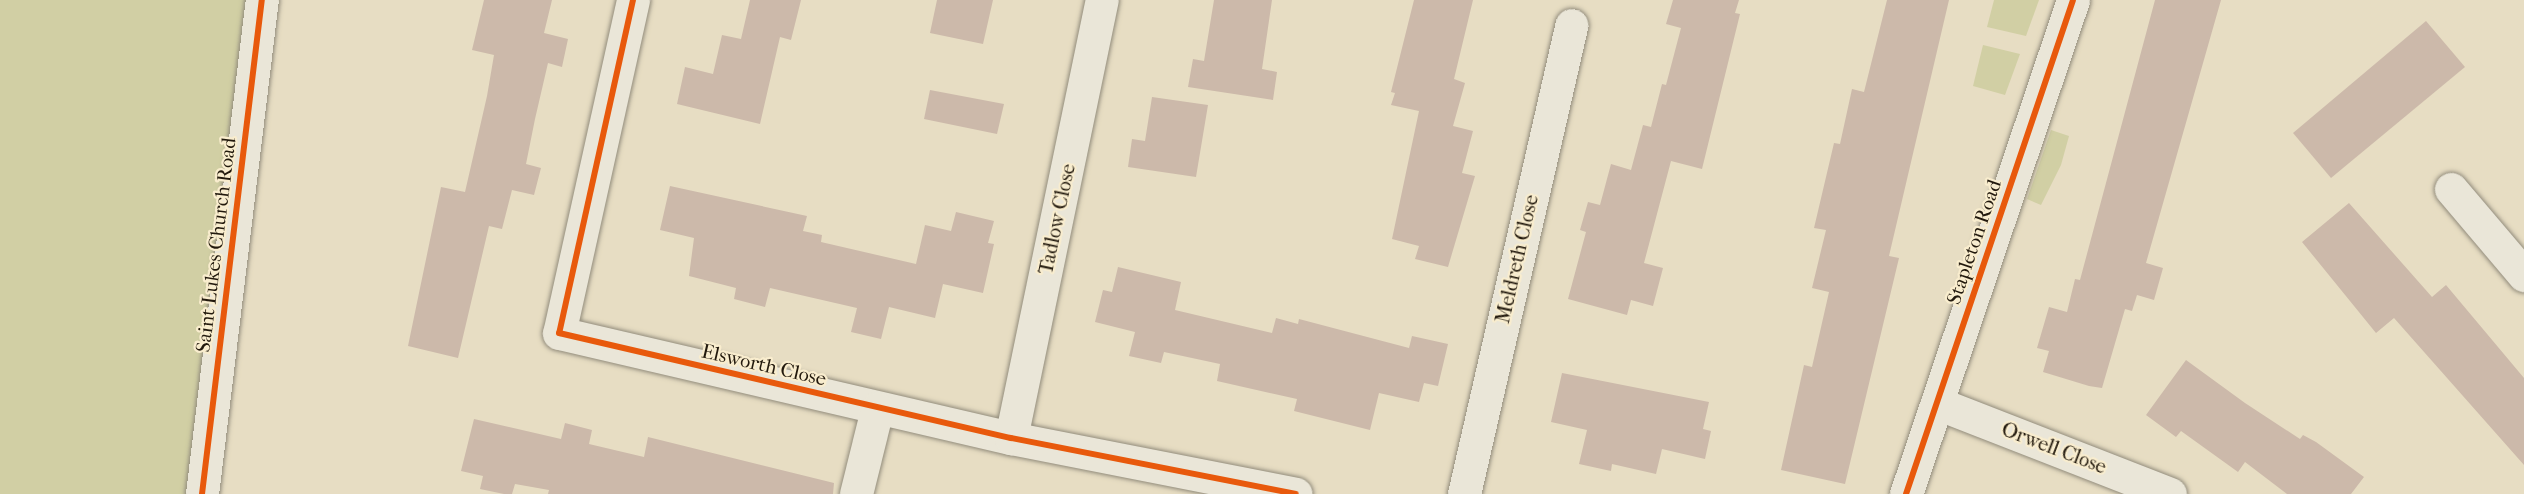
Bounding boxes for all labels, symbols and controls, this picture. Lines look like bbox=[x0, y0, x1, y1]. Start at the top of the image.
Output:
street label: Saint Lukes Church Road bbox=[191, 136, 241, 354]
street label: Tadlow Close bbox=[1034, 161, 1080, 277]
street label: Stapleton Road bbox=[1941, 177, 2007, 307]
street label: Meldreth Close bbox=[1491, 192, 1543, 326]
street label: Elsworth Close bbox=[699, 339, 829, 391]
street label: Orwell Close bbox=[1998, 417, 2110, 479]

